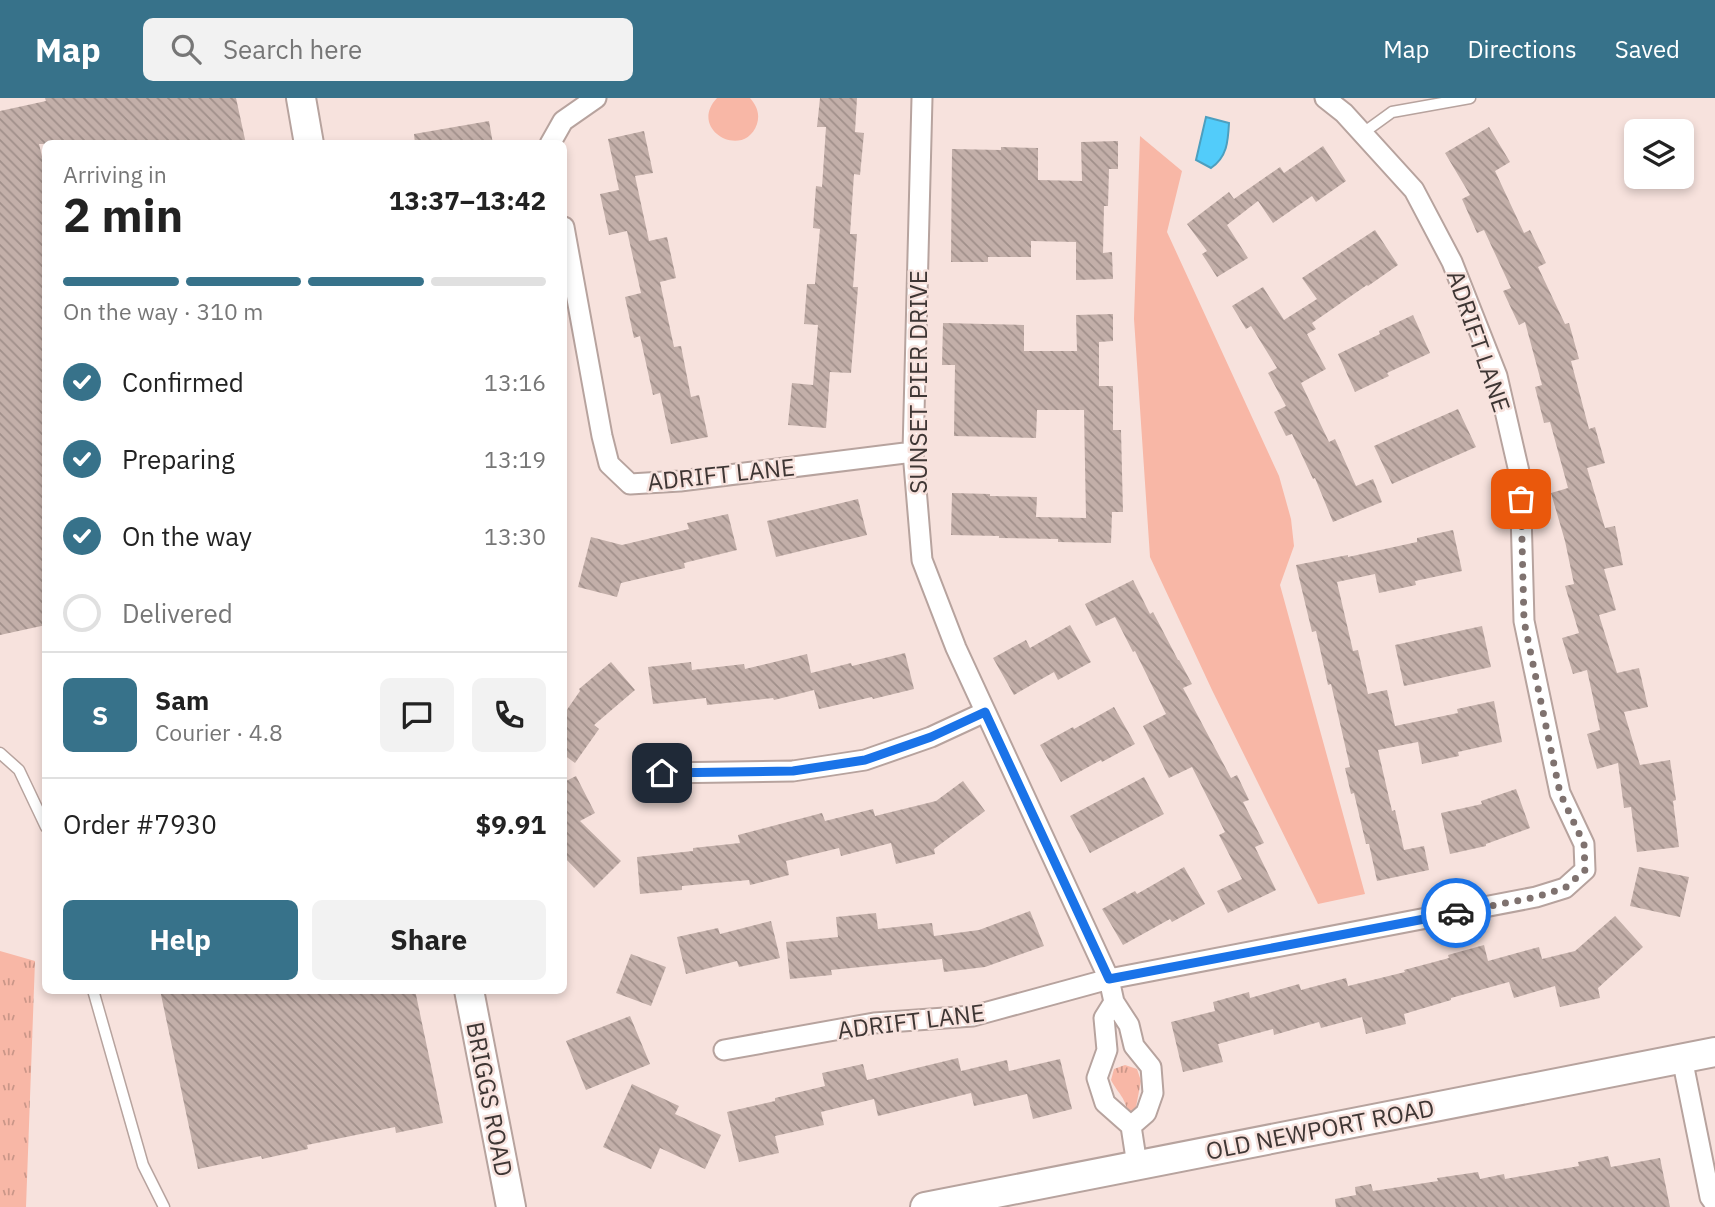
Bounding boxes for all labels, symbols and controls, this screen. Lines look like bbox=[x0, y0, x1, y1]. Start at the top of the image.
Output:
search box bbox=[143, 18, 633, 81]
text: Map bbox=[35, 28, 101, 71]
icon: search bbox=[167, 30, 205, 68]
text: Search here bbox=[223, 32, 362, 66]
text: Map bbox=[1383, 33, 1429, 65]
text: Directions bbox=[1467, 33, 1577, 65]
text: Saved bbox=[1615, 33, 1680, 65]
map controls bbox=[1624, 119, 1694, 189]
button: layers bbox=[1624, 119, 1694, 189]
text: Arriving in bbox=[63, 159, 167, 189]
text: 13:37–13:42 bbox=[389, 183, 546, 217]
text: 2 min bbox=[63, 185, 183, 245]
street label: ADRIFT LANE bbox=[1440, 266, 1518, 416]
street label: SUNSET PIER DRIVE bbox=[902, 270, 934, 494]
text: On the way · 310 m bbox=[63, 296, 263, 326]
icon: check bbox=[63, 363, 101, 401]
text: Confirmed bbox=[122, 365, 244, 399]
text: 13:16 bbox=[484, 367, 546, 397]
icon: check bbox=[63, 440, 101, 478]
text: Preparing bbox=[122, 442, 235, 476]
text: 13:19 bbox=[484, 444, 546, 474]
street label: ADRIFT LANE bbox=[646, 450, 796, 498]
pin bbox=[1491, 469, 1551, 529]
icon: bag bbox=[1502, 480, 1540, 518]
icon: check bbox=[63, 517, 101, 555]
text: On the way bbox=[122, 519, 252, 553]
text: 13:30 bbox=[484, 521, 546, 551]
text: Delivered bbox=[122, 596, 233, 630]
button: chat bbox=[380, 678, 454, 752]
button: phone bbox=[472, 678, 546, 752]
text: Sam bbox=[155, 683, 209, 717]
text: S bbox=[92, 698, 108, 732]
text: Courier · 4.8 bbox=[155, 717, 283, 747]
pin bbox=[632, 743, 692, 803]
icon: home bbox=[643, 754, 681, 792]
text: Order #7930 bbox=[63, 807, 217, 841]
text: $9.91 bbox=[476, 807, 546, 841]
courier bbox=[1421, 878, 1491, 948]
icon: car bbox=[1437, 894, 1475, 932]
button: Help bbox=[63, 900, 298, 980]
button: Share bbox=[312, 900, 546, 980]
street label: ADRIFT LANE bbox=[836, 996, 986, 1046]
street label: BRIGGS ROAD bbox=[459, 1019, 521, 1179]
street label: OLD NEWPORT ROAD bbox=[1203, 1091, 1437, 1167]

